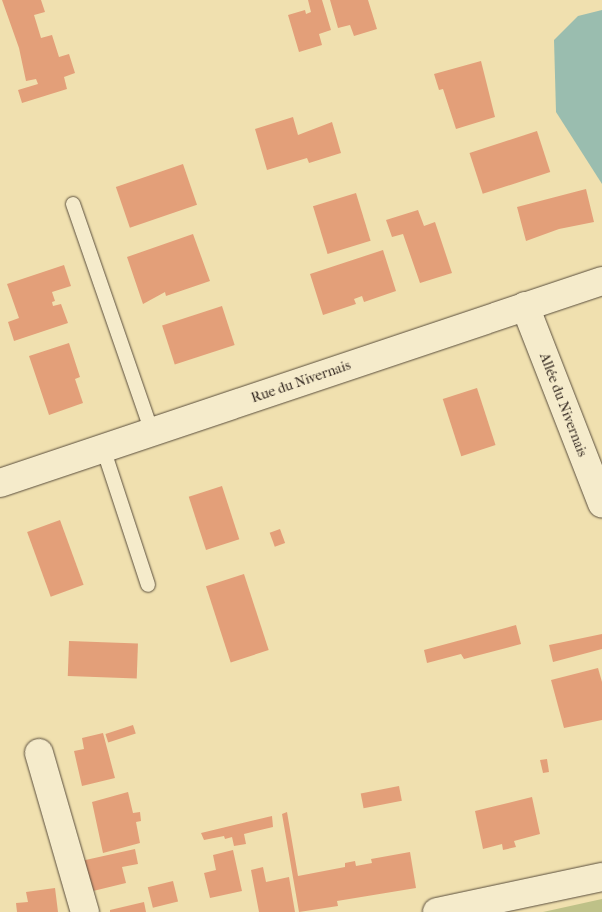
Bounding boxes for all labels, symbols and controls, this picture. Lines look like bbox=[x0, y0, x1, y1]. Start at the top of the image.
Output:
street label: Allée du Nivernais bbox=[535, 351, 591, 459]
street label: Rue du Nivernais bbox=[249, 357, 353, 407]

